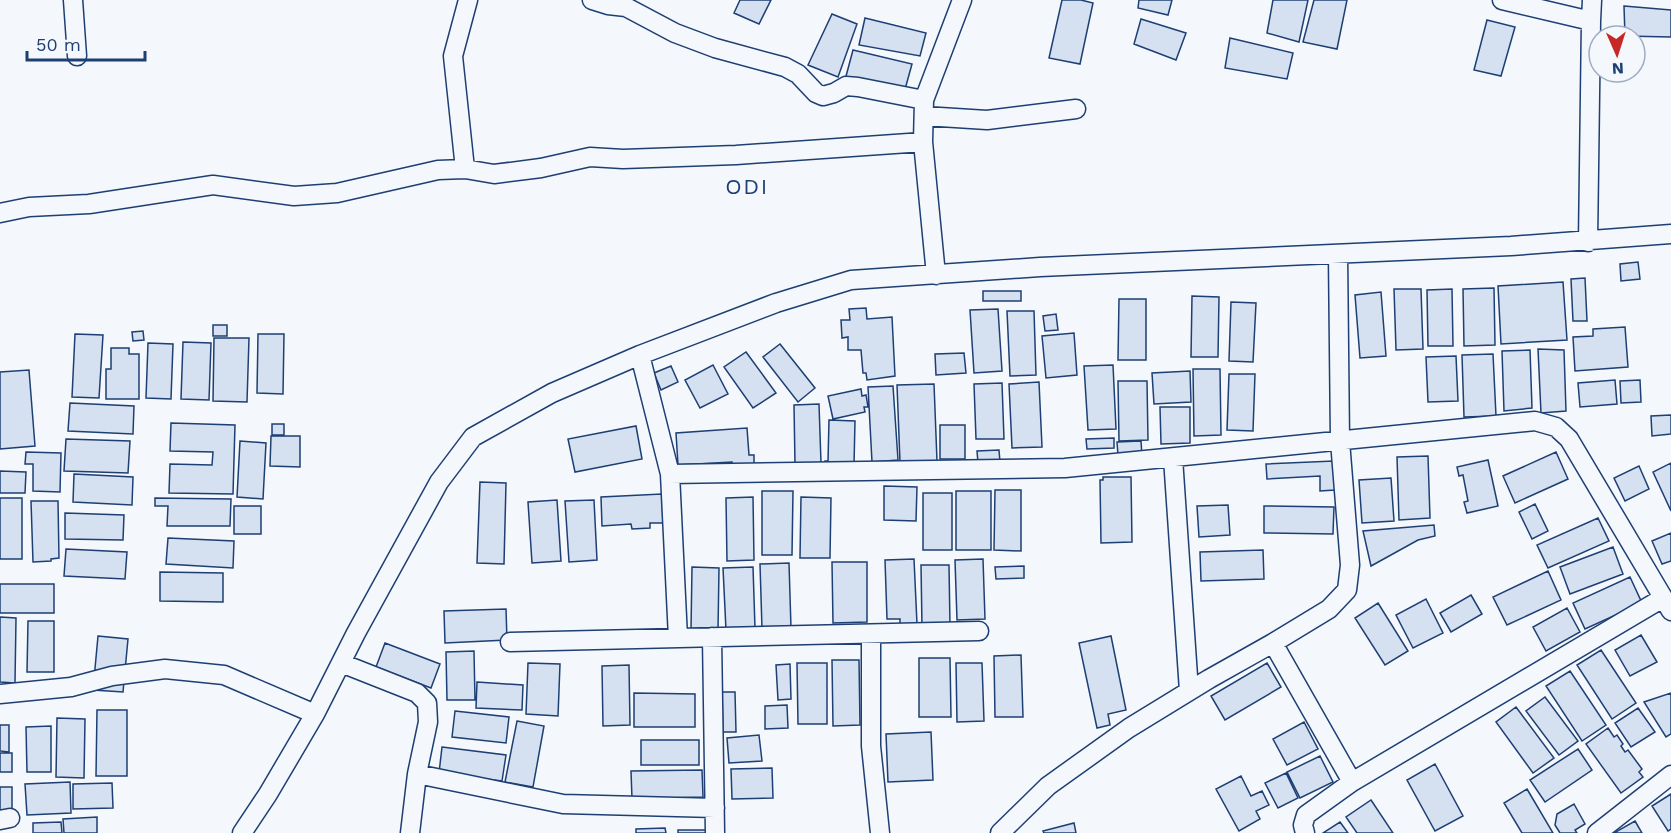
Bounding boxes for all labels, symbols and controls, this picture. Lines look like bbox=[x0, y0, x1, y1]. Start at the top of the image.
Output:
scale bar bbox=[27, 24, 146, 62]
north arrow bbox=[1587, 24, 1647, 84]
text: 50 m bbox=[36, 34, 81, 55]
text: N bbox=[1611, 59, 1624, 78]
district label: ODI bbox=[725, 174, 769, 199]

